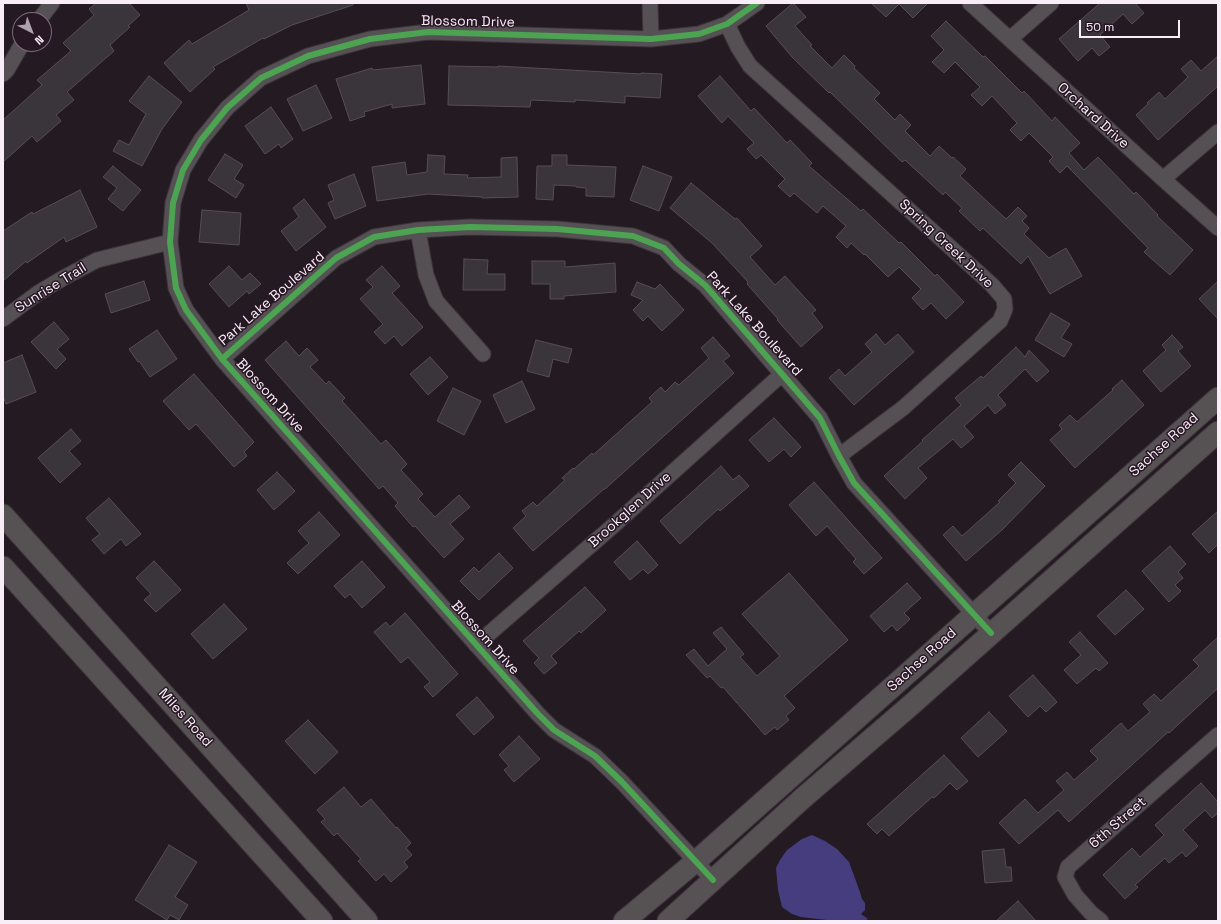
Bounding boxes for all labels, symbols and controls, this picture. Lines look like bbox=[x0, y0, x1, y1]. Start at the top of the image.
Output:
north arrow bbox=[12, 12, 52, 52]
scale bar bbox=[1081, 12, 1182, 38]
street label: Blossom Drive bbox=[421, 13, 515, 31]
text: 50 m bbox=[1086, 19, 1114, 35]
text: N bbox=[32, 33, 47, 48]
street label: Orchard Drive bbox=[1054, 79, 1132, 153]
street label: Spring Creek Drive bbox=[895, 196, 997, 292]
street label: Park Lake Boulevard bbox=[216, 248, 328, 350]
street label: Sunrise Trail bbox=[12, 259, 90, 317]
street label: Park Lake Boulevard bbox=[703, 268, 805, 380]
street label: Blossom Drive bbox=[232, 355, 308, 437]
street label: Sachse Road bbox=[1126, 410, 1202, 480]
street label: Brookglen Drive bbox=[585, 469, 675, 551]
street label: Blossom Drive bbox=[447, 597, 523, 679]
street label: Sachse Road bbox=[884, 625, 960, 695]
street label: Miles Road bbox=[154, 685, 216, 751]
street label: 6th Street bbox=[1086, 794, 1150, 852]

